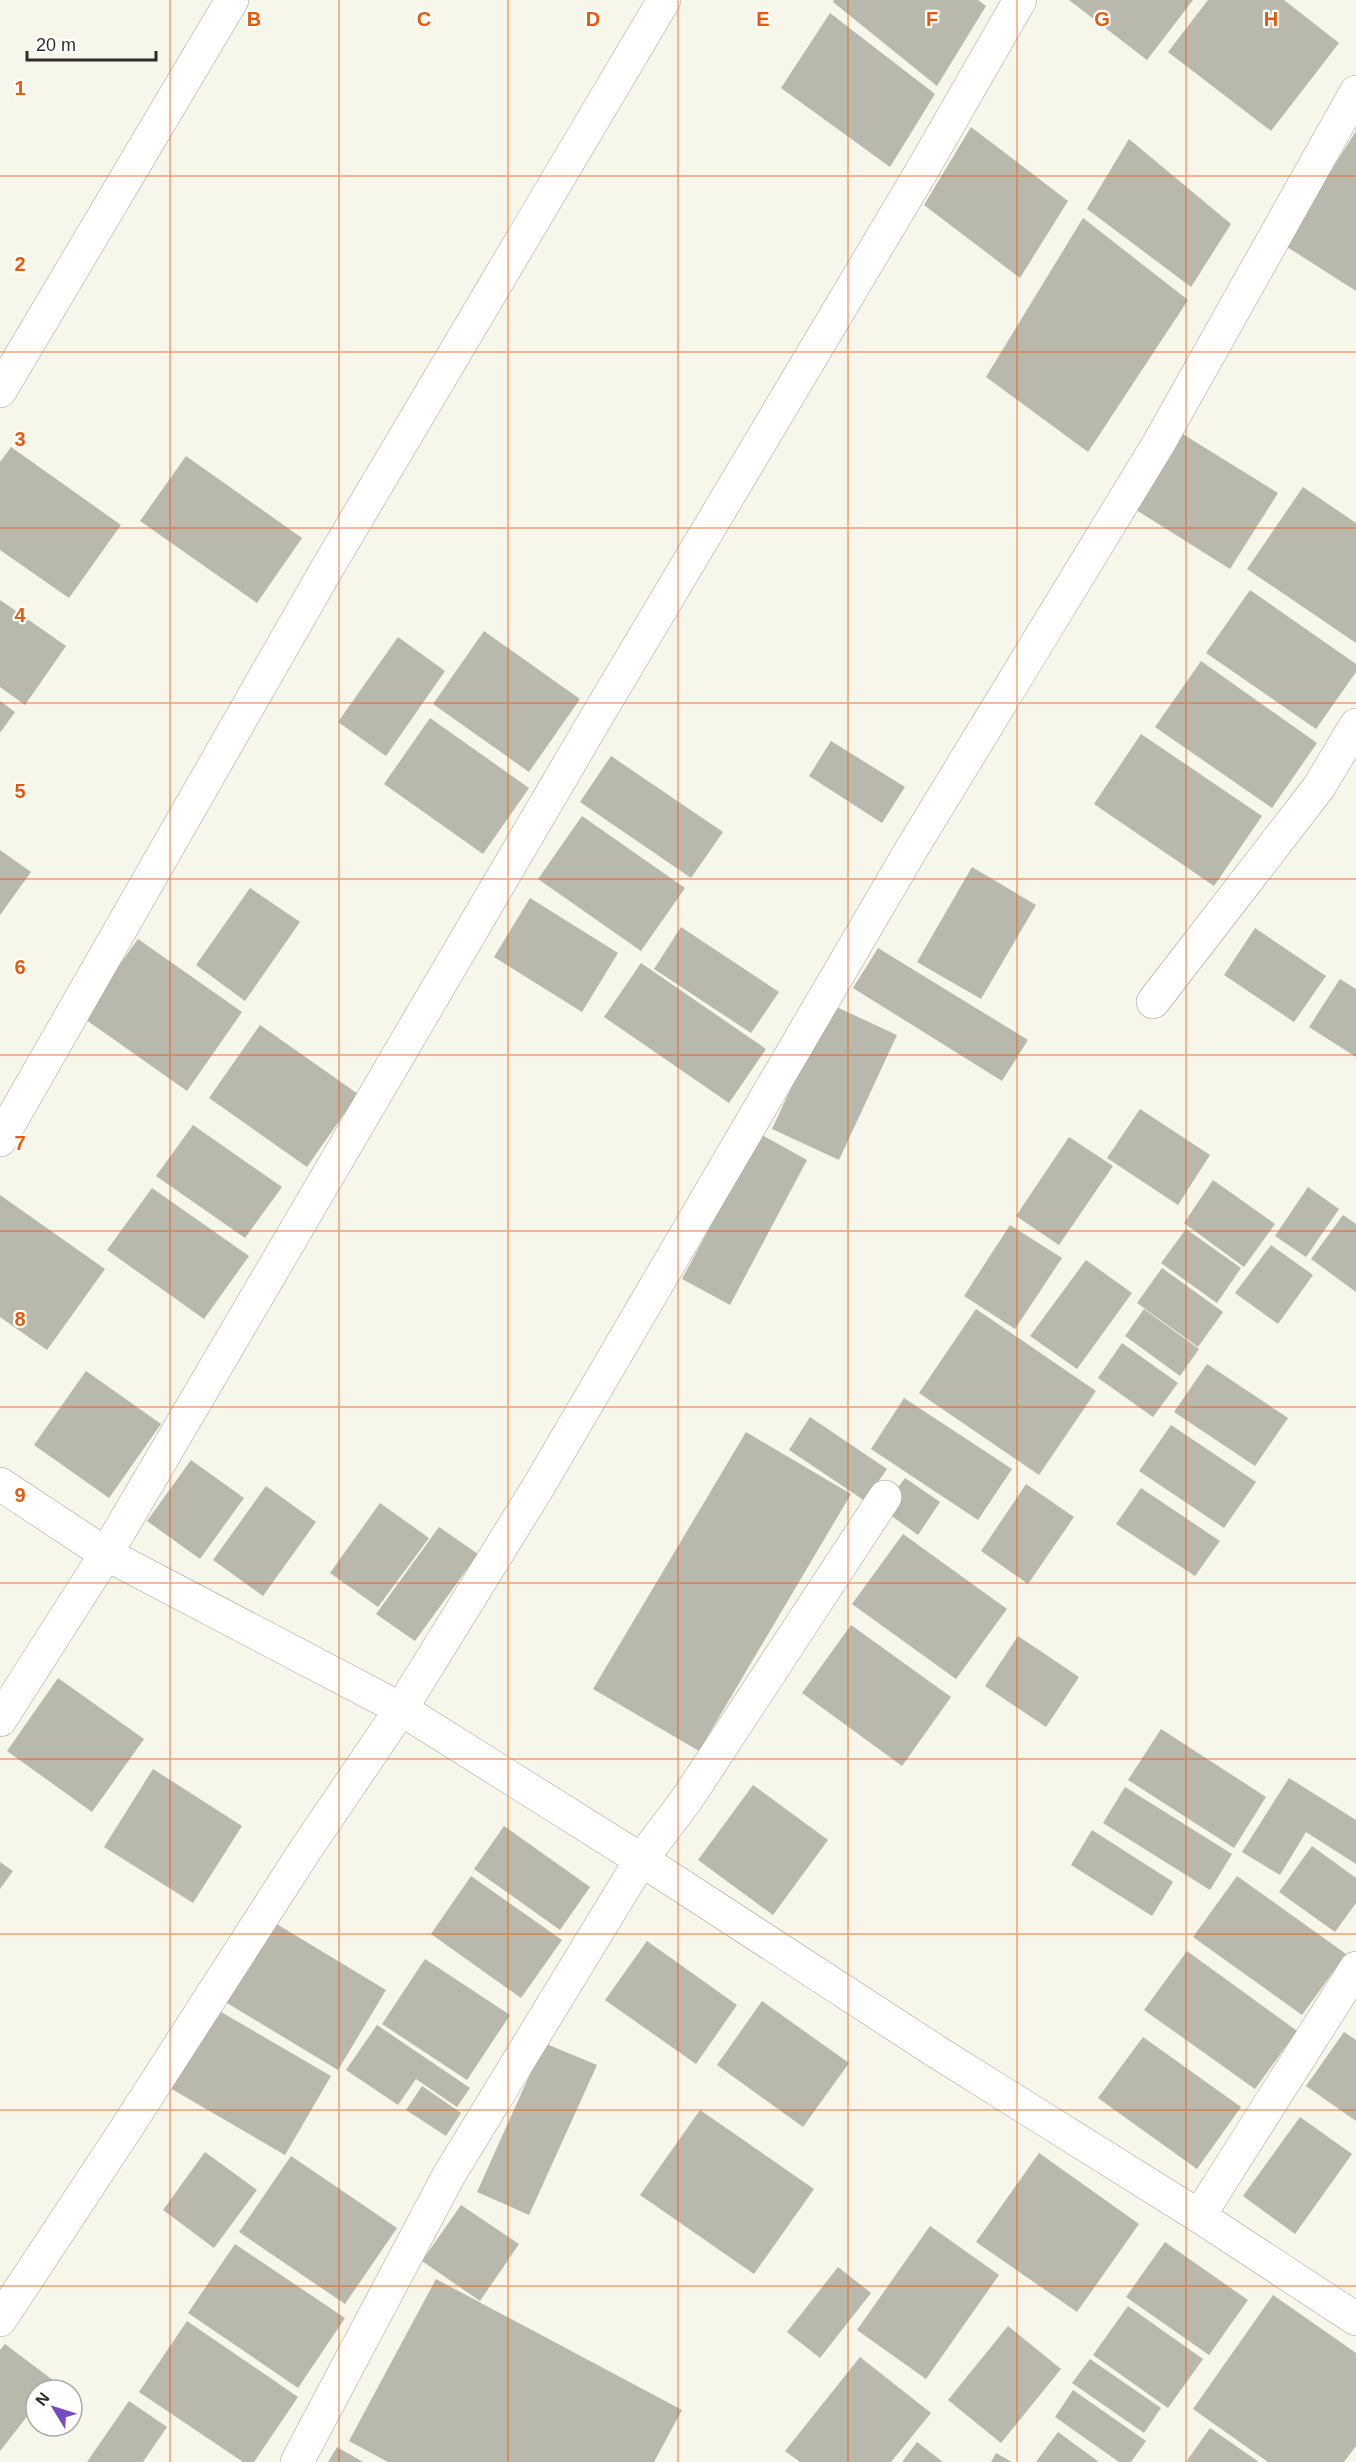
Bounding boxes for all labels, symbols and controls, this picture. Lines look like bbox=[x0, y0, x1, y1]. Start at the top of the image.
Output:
text: B bbox=[247, 8, 261, 30]
text: C bbox=[417, 8, 431, 30]
text: D bbox=[586, 8, 600, 30]
text: E bbox=[756, 8, 770, 30]
text: F bbox=[926, 8, 938, 30]
text: G bbox=[1094, 8, 1110, 30]
text: H bbox=[1264, 8, 1278, 30]
scale bar bbox=[27, 24, 156, 62]
text: 20 m bbox=[36, 35, 76, 55]
text: 1 bbox=[14, 77, 26, 99]
text: 2 bbox=[14, 253, 26, 275]
text: 3 bbox=[14, 428, 26, 450]
text: 4 bbox=[14, 604, 26, 626]
text: 5 bbox=[14, 780, 26, 802]
text: 6 bbox=[14, 956, 26, 978]
text: 7 bbox=[14, 1132, 26, 1154]
text: 8 bbox=[14, 1308, 26, 1330]
text: 9 bbox=[14, 1484, 26, 1506]
north arrow bbox=[24, 2378, 84, 2438]
text: N bbox=[32, 2389, 53, 2409]

